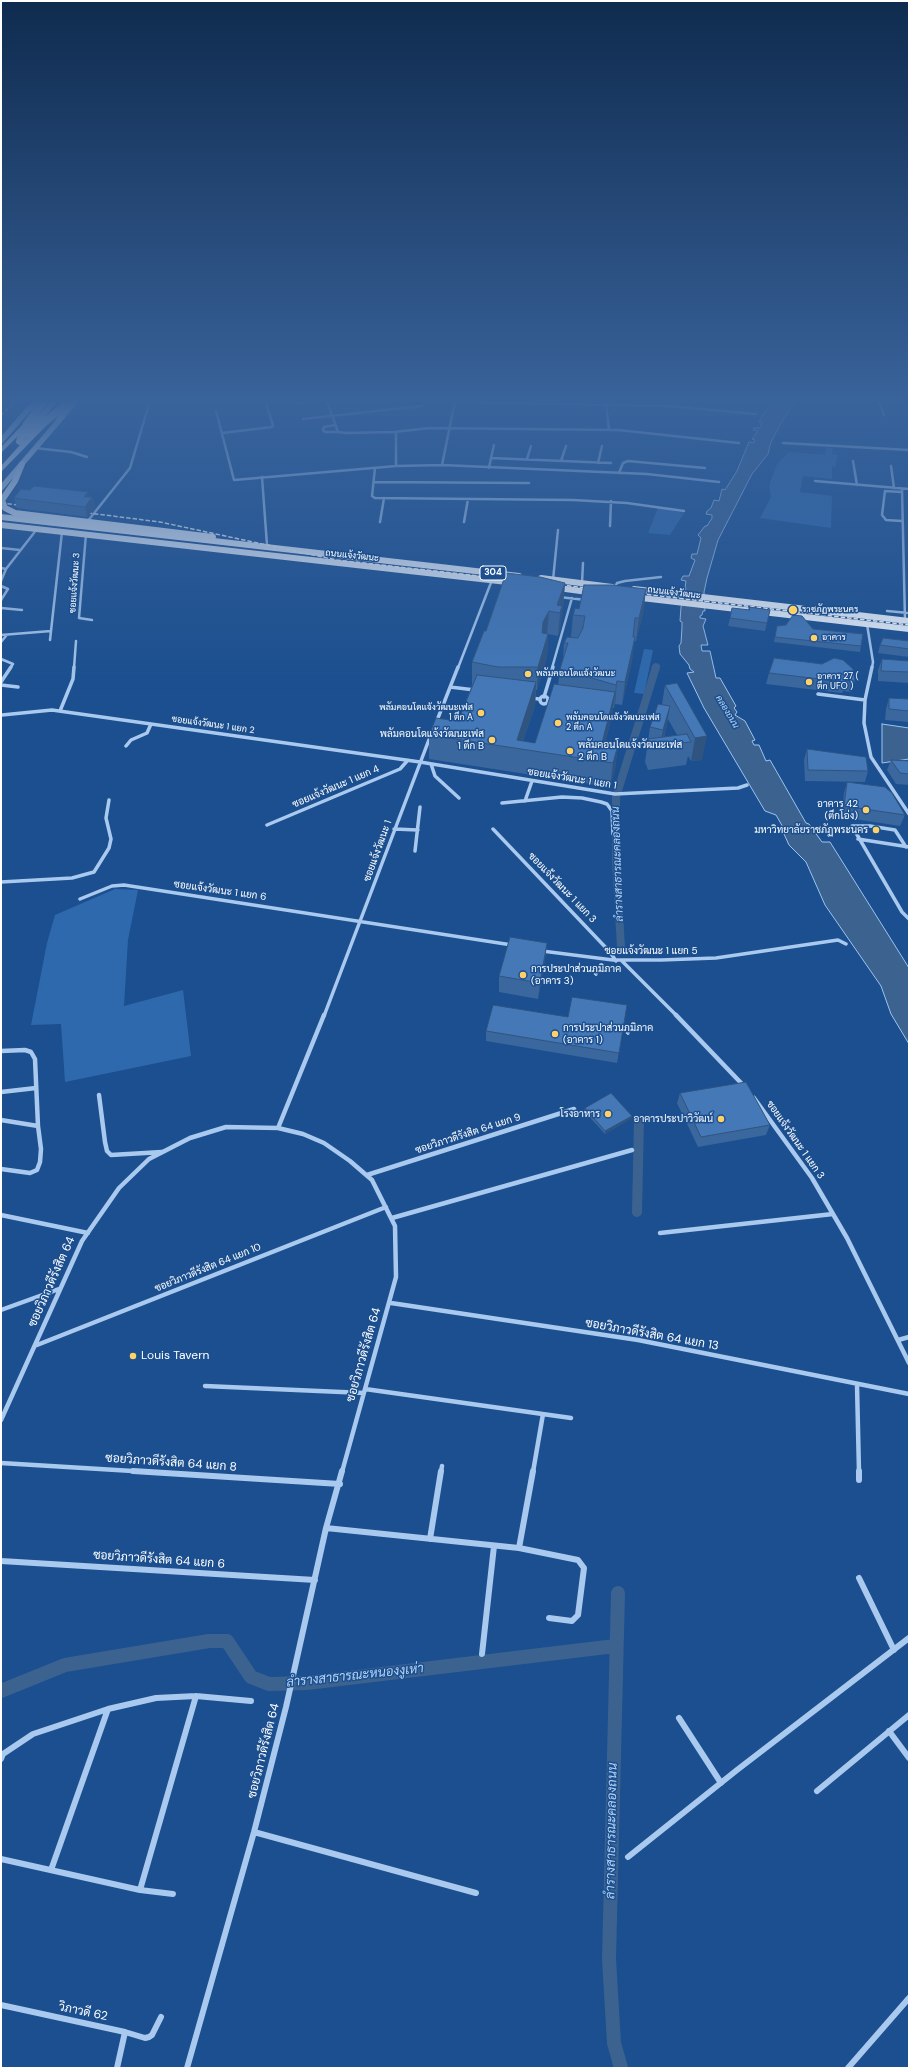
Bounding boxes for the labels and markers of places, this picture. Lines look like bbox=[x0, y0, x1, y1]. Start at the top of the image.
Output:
marker: ราชภัฏพระนคร bbox=[787, 604, 799, 616]
place label: ราชภัฏพระนคร bbox=[802, 605, 858, 615]
marker: อาคาร bbox=[809, 633, 819, 643]
place label: อาคาร bbox=[822, 633, 846, 643]
marker: พลัมคอนโดแจ้งวัฒนะ bbox=[523, 669, 533, 679]
place label: พลัมคอนโดแจ้งวัฒนะ bbox=[536, 669, 615, 679]
place label: อาคาร 27 ( ตึก UFO ) bbox=[817, 672, 859, 693]
marker: อาคาร 27 ( ตึก UFO ) bbox=[804, 677, 814, 687]
place label: พลัมคอนโดแจ้งวัฒนะเฟส 1 ตึก A bbox=[379, 703, 473, 724]
marker: พลัมคอนโดแจ้งวัฒนะเฟส 1 ตึก A bbox=[476, 708, 486, 718]
place label: พลัมคอนโดแจ้งวัฒนะเฟส 2 ตึก A bbox=[566, 713, 660, 734]
marker: พลัมคอนโดแจ้งวัฒนะเฟส 2 ตึก A bbox=[553, 718, 563, 728]
place label: พลัมคอนโดแจ้งวัฒนะเฟส 1 ตึก B bbox=[380, 728, 484, 752]
marker: พลัมคอนโดแจ้งวัฒนะเฟส 1 ตึก B bbox=[487, 735, 497, 745]
place label: พลัมคอนโดแจ้งวัฒนะเฟส 2 ตึก B bbox=[578, 739, 682, 762]
marker: พลัมคอนโดแจ้งวัฒนะเฟส 2 ตึก B bbox=[565, 746, 575, 756]
place label: อาคาร 42 (ตึกโอ่ง) bbox=[817, 798, 858, 822]
marker: อาคาร 42 (ตึกโอ่ง) bbox=[861, 805, 871, 815]
place label: มหาวิทยาลัยราชภัฏพระนคร bbox=[754, 824, 868, 836]
marker: มหาวิทยาลัยราชภัฏพระนคร bbox=[871, 825, 881, 835]
place label: การประปาส่วนภูมิภาค (อาคาร 3) bbox=[531, 963, 621, 986]
marker: การประปาส่วนภูมิภาค (อาคาร 3) bbox=[518, 970, 528, 980]
place label: การประปาส่วนภูมิภาค (อาคาร 1) bbox=[563, 1022, 653, 1046]
marker: การประปาส่วนภูมิภาค (อาคาร 1) bbox=[550, 1029, 560, 1039]
place label: โรงอาหาร bbox=[560, 1108, 600, 1120]
marker: โรงอาหาร bbox=[603, 1109, 613, 1119]
place label: อาคารประปาวิวัฒน์ bbox=[634, 1113, 713, 1125]
marker: อาคารประปาวิวัฒน์ bbox=[716, 1114, 726, 1124]
place label: Louis Tavern bbox=[141, 1349, 209, 1363]
marker: Louis Tavern bbox=[128, 1351, 138, 1361]

